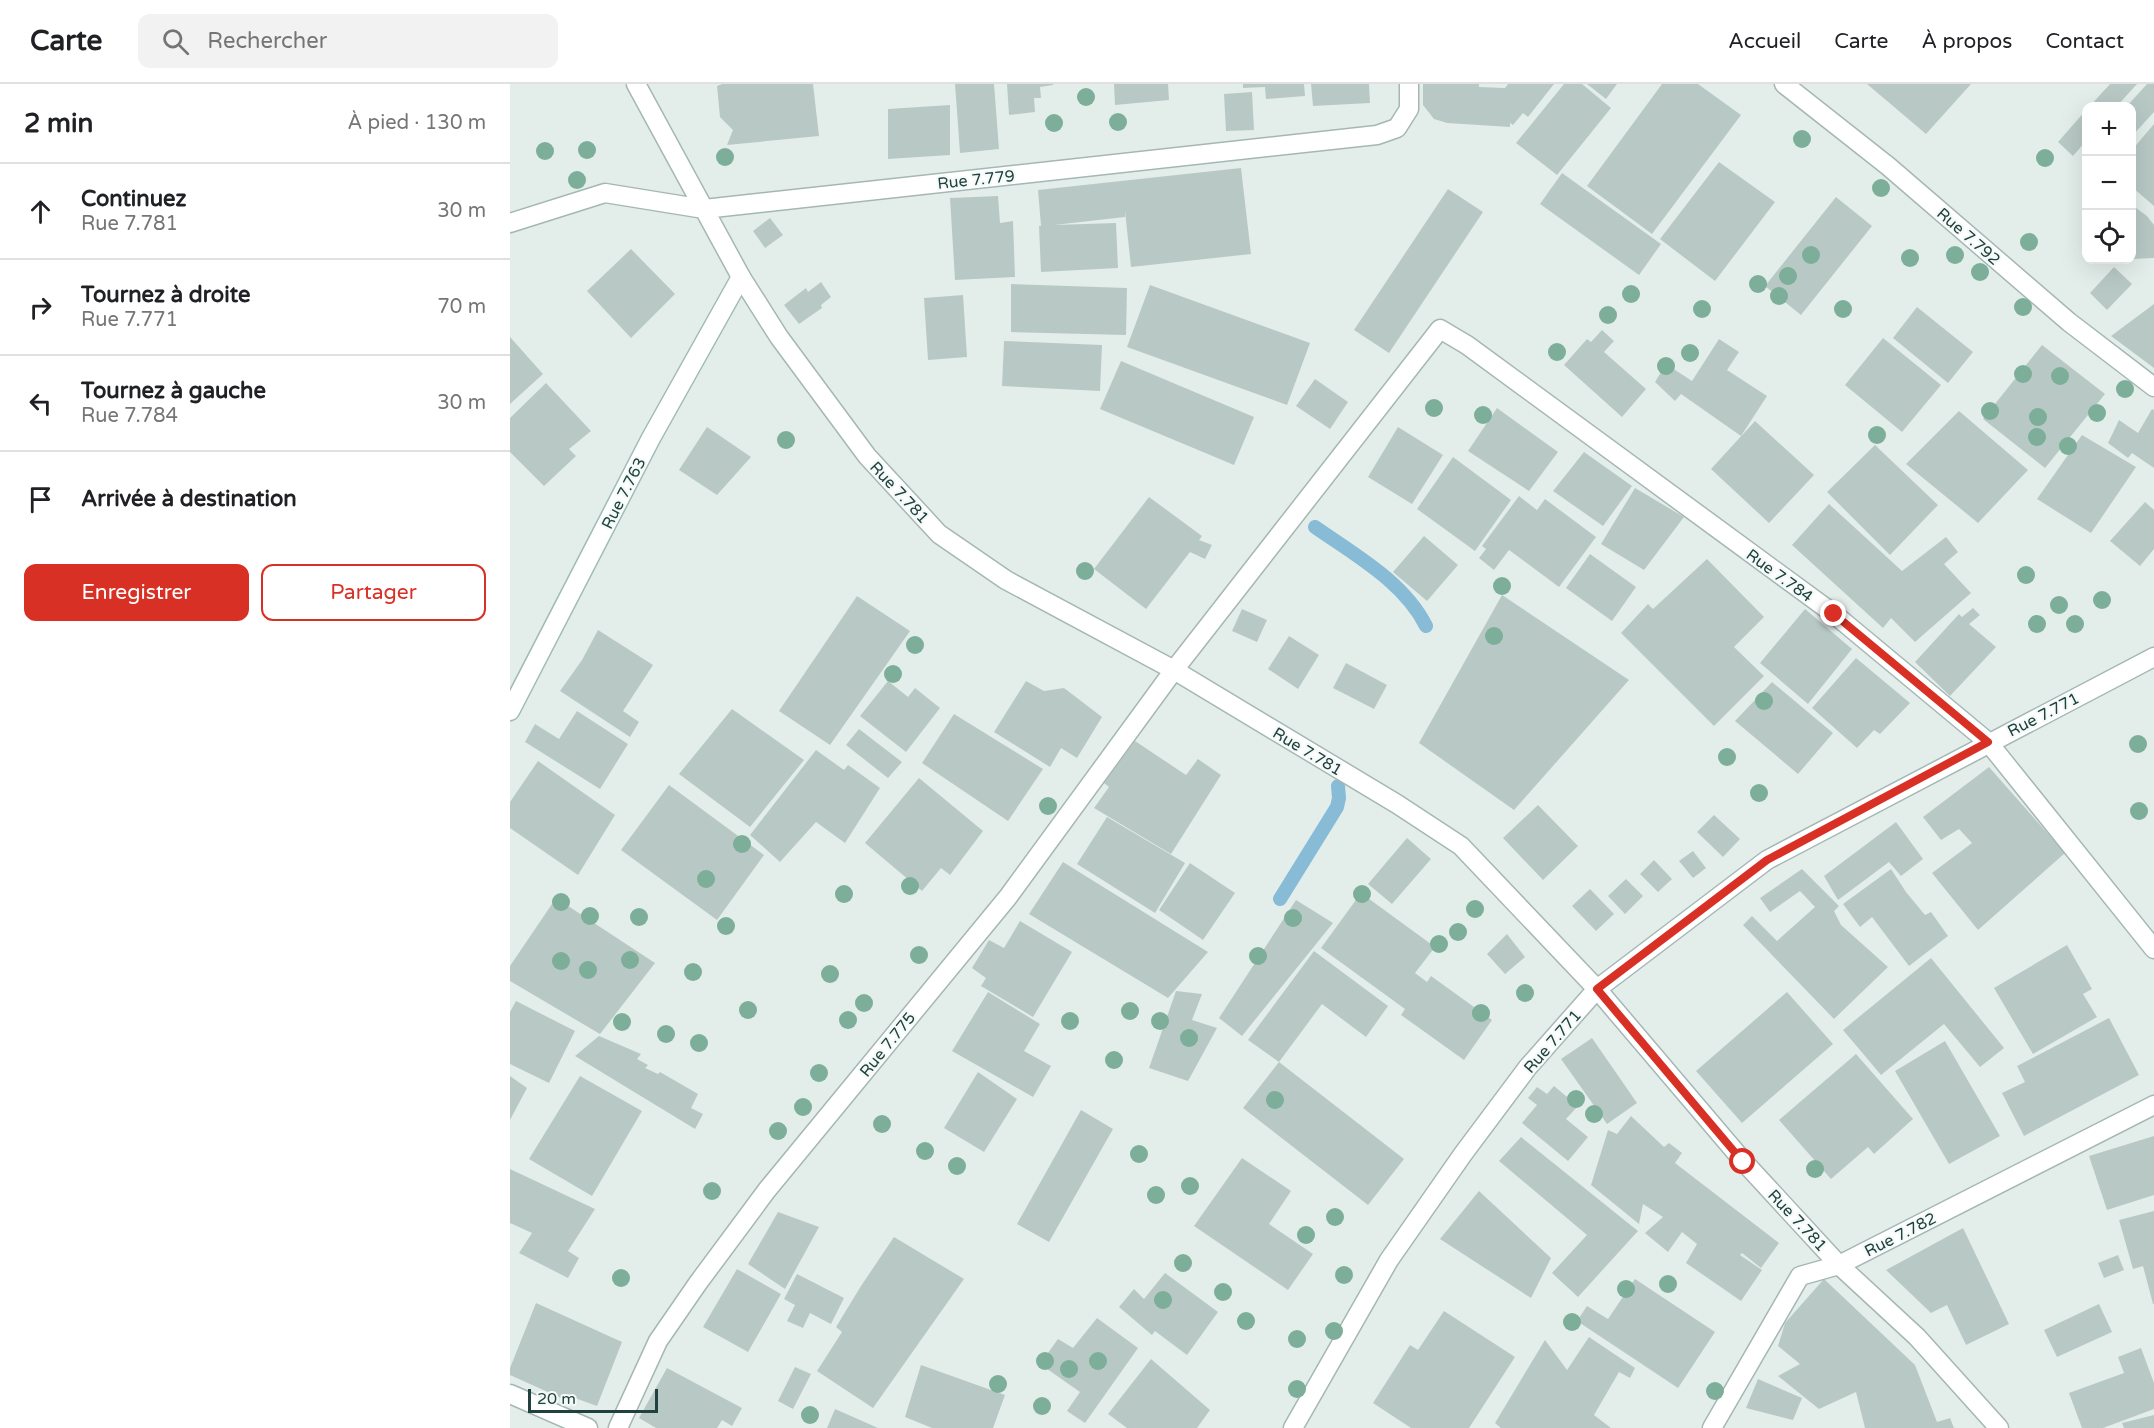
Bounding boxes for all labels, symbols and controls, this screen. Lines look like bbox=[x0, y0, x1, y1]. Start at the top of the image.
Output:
search box bbox=[138, 14, 558, 68]
text: Carte bbox=[30, 24, 102, 58]
icon: search bbox=[159, 25, 192, 58]
text: Rechercher bbox=[207, 28, 327, 54]
text: Accueil bbox=[1728, 29, 1801, 54]
text: Carte bbox=[1834, 29, 1888, 54]
text: À propos bbox=[1921, 29, 2012, 54]
text: Contact bbox=[2045, 29, 2124, 54]
map controls bbox=[2082, 102, 2136, 264]
button: + bbox=[2082, 102, 2136, 156]
text: 2 min bbox=[24, 108, 93, 139]
text: À pied · 130 m bbox=[348, 111, 486, 135]
button: − bbox=[2082, 156, 2136, 210]
street label: Rue 7.779 bbox=[936, 166, 1016, 194]
text: Continuez bbox=[81, 186, 186, 212]
icon: ahead bbox=[24, 195, 57, 228]
text: 30 m bbox=[437, 199, 486, 223]
street label: Rue 7.792 bbox=[1932, 204, 2004, 270]
button: locate bbox=[2082, 210, 2136, 264]
text: Rue 7.781 bbox=[81, 212, 178, 236]
text: Tournez à droite bbox=[81, 282, 250, 308]
icon: right bbox=[24, 291, 57, 324]
text: 70 m bbox=[437, 295, 486, 319]
text: Rue 7.771 bbox=[81, 308, 178, 332]
text: Tournez à gauche bbox=[81, 378, 266, 404]
icon: left bbox=[24, 387, 57, 420]
text: 30 m bbox=[437, 391, 486, 415]
text: Rue 7.784 bbox=[81, 404, 178, 428]
street label: Rue 7.763 bbox=[597, 454, 650, 533]
street label: Rue 7.781 bbox=[865, 457, 933, 528]
icon: arrive bbox=[24, 483, 57, 516]
text: Arrivée à destination bbox=[81, 486, 297, 512]
street label: Rue 7.784 bbox=[1742, 545, 1817, 607]
button: Enregistrer bbox=[24, 564, 249, 621]
button: Partager bbox=[261, 564, 486, 621]
route end bbox=[1820, 600, 1846, 626]
street label: Rue 7.771 bbox=[2004, 688, 2083, 741]
street label: Rue 7.781 bbox=[1269, 723, 1346, 780]
street label: Rue 7.771 bbox=[1520, 1006, 1586, 1078]
street label: Rue 7.775 bbox=[856, 1008, 920, 1081]
route start bbox=[1729, 1148, 1755, 1174]
street label: Rue 7.781 bbox=[1763, 1185, 1831, 1256]
street label: Rue 7.782 bbox=[1861, 1208, 1940, 1261]
scale bar bbox=[528, 1386, 658, 1414]
text: 20 m bbox=[537, 1389, 576, 1409]

